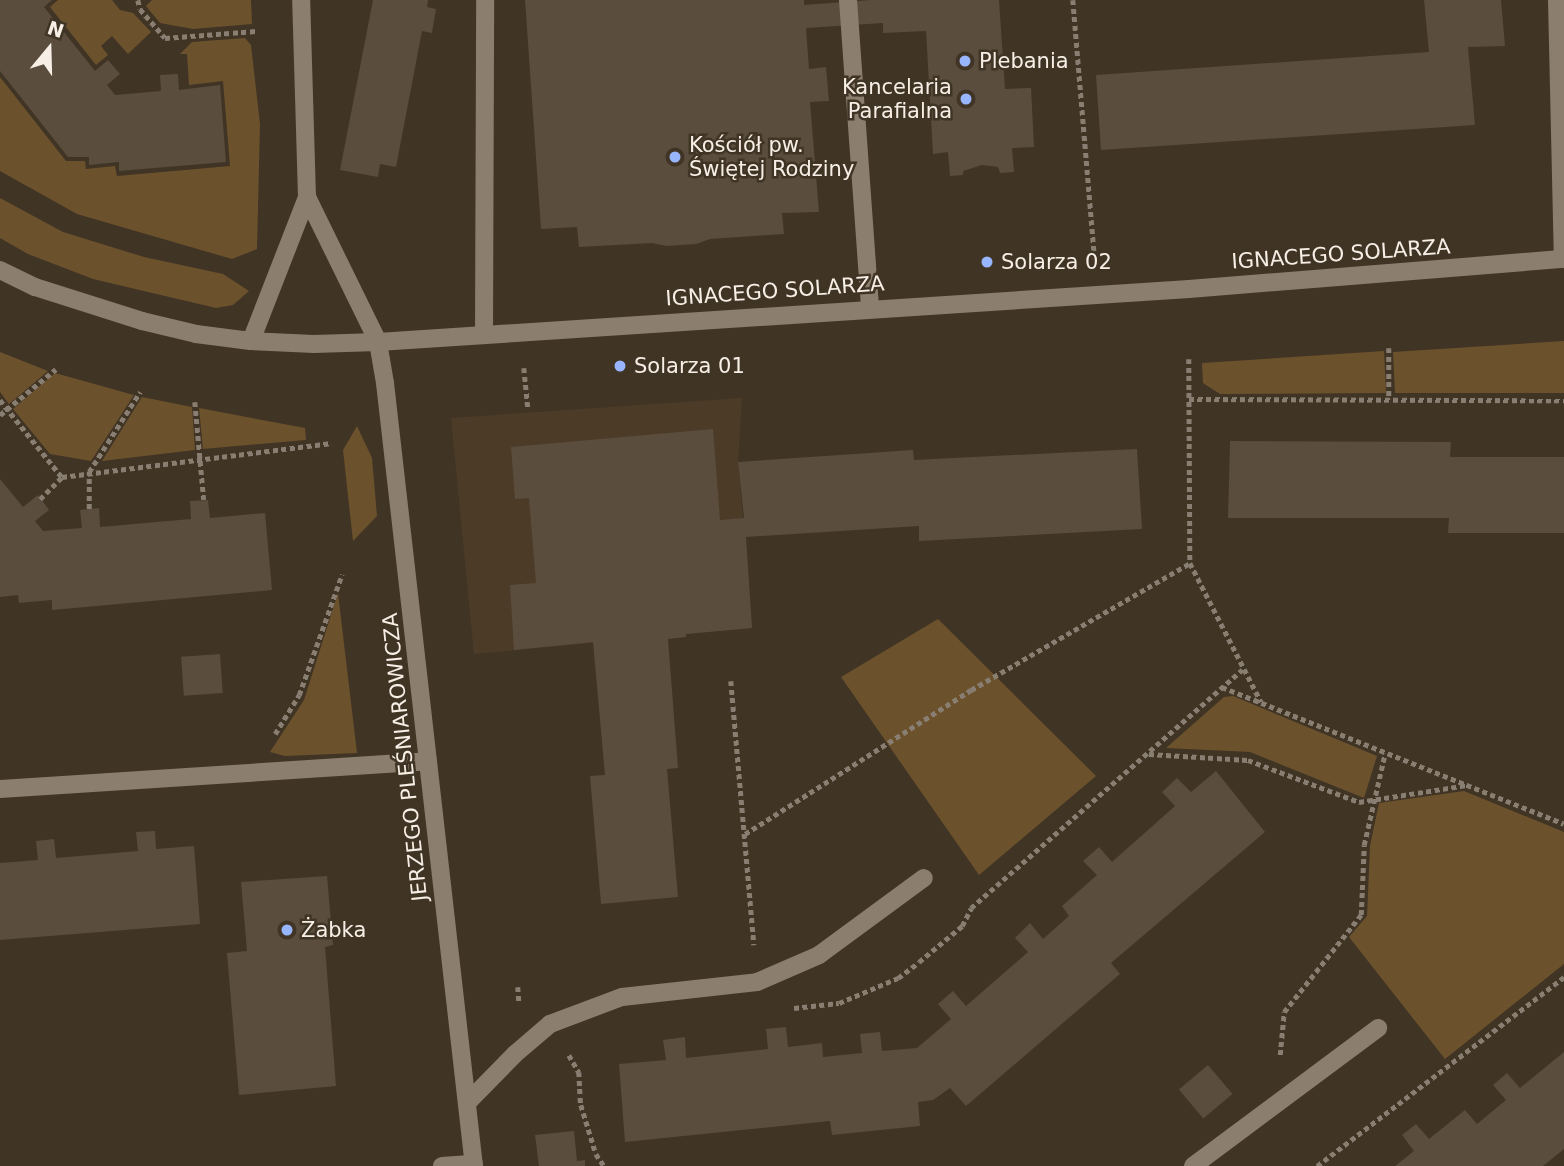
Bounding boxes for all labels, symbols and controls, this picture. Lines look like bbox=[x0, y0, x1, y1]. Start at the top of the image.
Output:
north arrow bbox=[14, 14, 84, 84]
text: N bbox=[45, 16, 67, 42]
place label: Plebania bbox=[979, 48, 1069, 74]
marker: Plebania bbox=[957, 53, 973, 69]
place label: Kancelaria Parafialna bbox=[842, 74, 952, 124]
marker: Kancelaria Parafialna bbox=[958, 91, 974, 107]
place label: Kościół pw. Świętej Rodziny bbox=[689, 132, 854, 182]
marker: Kościół pw. Świętej Rodziny bbox=[667, 149, 683, 165]
street label: IGNACEGO SOLARZA bbox=[1231, 234, 1451, 274]
place label: Solarza 02 bbox=[1001, 249, 1112, 275]
marker: Solarza 02 bbox=[979, 254, 995, 270]
street label: IGNACEGO SOLARZA bbox=[665, 271, 885, 311]
place label: Solarza 01 bbox=[634, 353, 745, 379]
marker: Solarza 01 bbox=[612, 358, 628, 374]
street label: JERZEGO PLEŚNIAROWICZA bbox=[377, 612, 433, 902]
place label: Żabka bbox=[301, 917, 366, 943]
marker: Żabka bbox=[279, 922, 295, 938]

